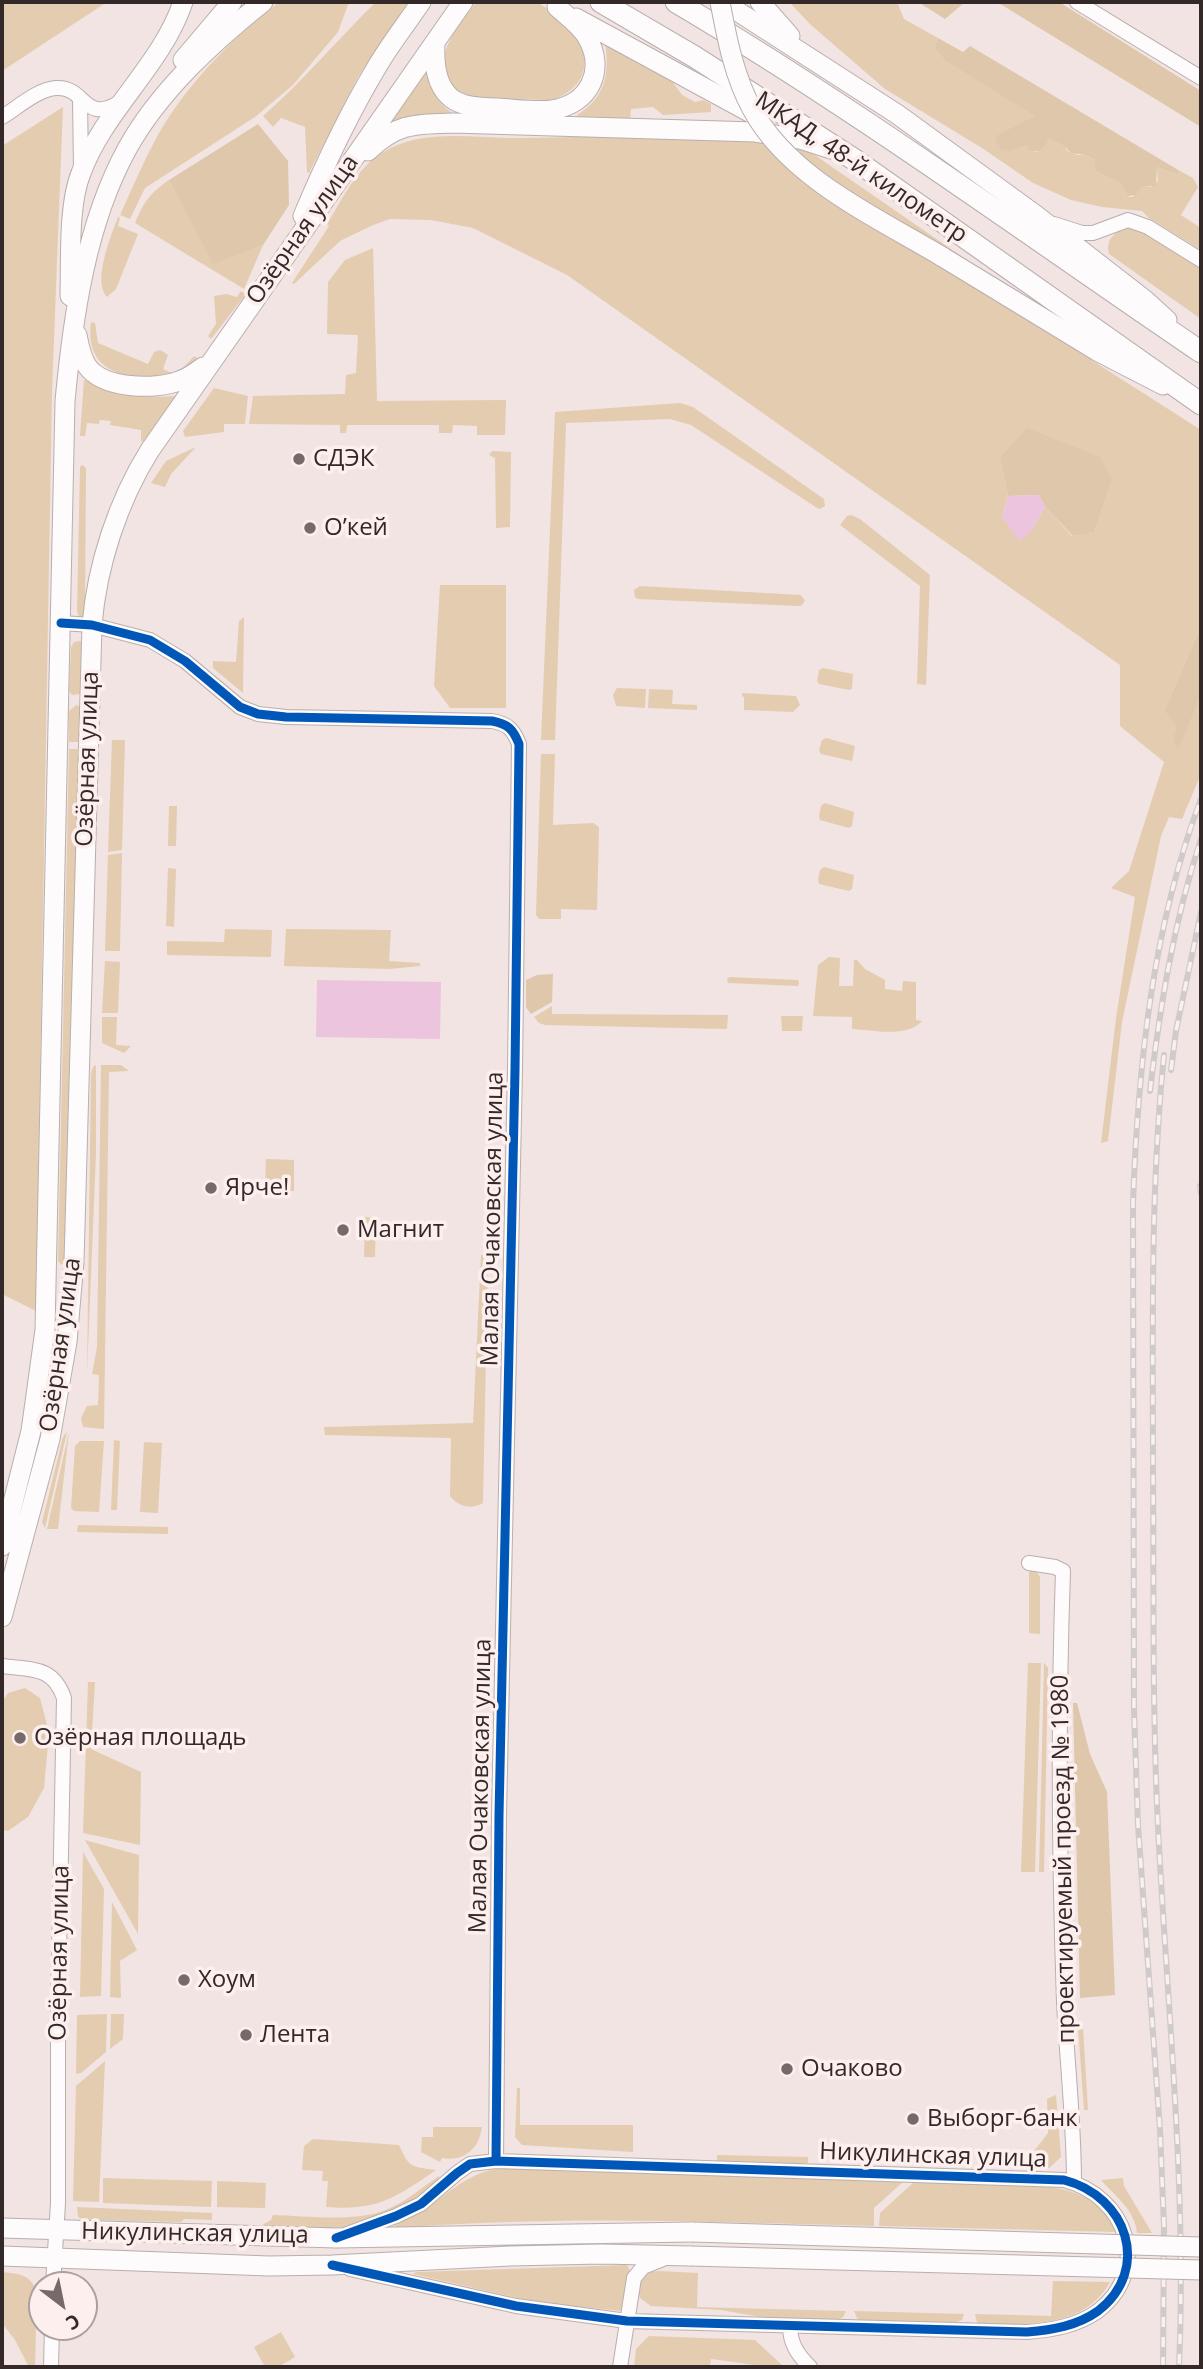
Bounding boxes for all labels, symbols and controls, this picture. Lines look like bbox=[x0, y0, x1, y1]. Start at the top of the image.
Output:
street label: МКАД, 48-й километр bbox=[749, 86, 973, 250]
street label: Озёрная улица bbox=[241, 150, 365, 310]
place label: СДЭК bbox=[313, 445, 374, 473]
marker: СДЭК bbox=[291, 451, 307, 467]
place label: О’кей bbox=[324, 514, 388, 542]
marker: О’кей bbox=[302, 520, 318, 536]
street label: Озёрная улица bbox=[71, 671, 105, 847]
street label: Малая Очаковская улица bbox=[476, 1071, 510, 1367]
place label: Ярче! bbox=[225, 1174, 289, 1202]
marker: Ярче! bbox=[203, 1180, 219, 1196]
place label: Магнит bbox=[357, 1216, 444, 1244]
marker: Магнит bbox=[335, 1222, 351, 1238]
street label: Озёрная улица bbox=[35, 1256, 87, 1434]
street label: Малая Очаковская улица bbox=[464, 1638, 498, 1934]
street label: проектируемый проезд № 1980 bbox=[1046, 1674, 1082, 2044]
place label: Озёрная площадь bbox=[34, 1724, 246, 1752]
marker: Озёрная площадь bbox=[12, 1730, 28, 1746]
street label: Озёрная улица bbox=[44, 1865, 76, 2041]
place label: Хоум bbox=[198, 1966, 256, 1994]
marker: Хоум bbox=[176, 1972, 192, 1988]
place label: Лента bbox=[260, 2021, 330, 2049]
marker: Лента bbox=[238, 2027, 254, 2043]
place label: Очаково bbox=[801, 2055, 903, 2083]
marker: Очаково bbox=[779, 2061, 795, 2077]
place label: Выборг-банк bbox=[927, 2105, 1078, 2133]
marker: Выборг-банк bbox=[905, 2111, 921, 2127]
street label: Никулинская улица bbox=[819, 2138, 1047, 2174]
street label: Никулинская улица bbox=[81, 2218, 309, 2250]
north arrow bbox=[28, 2271, 98, 2341]
text: С bbox=[61, 2308, 85, 2336]

